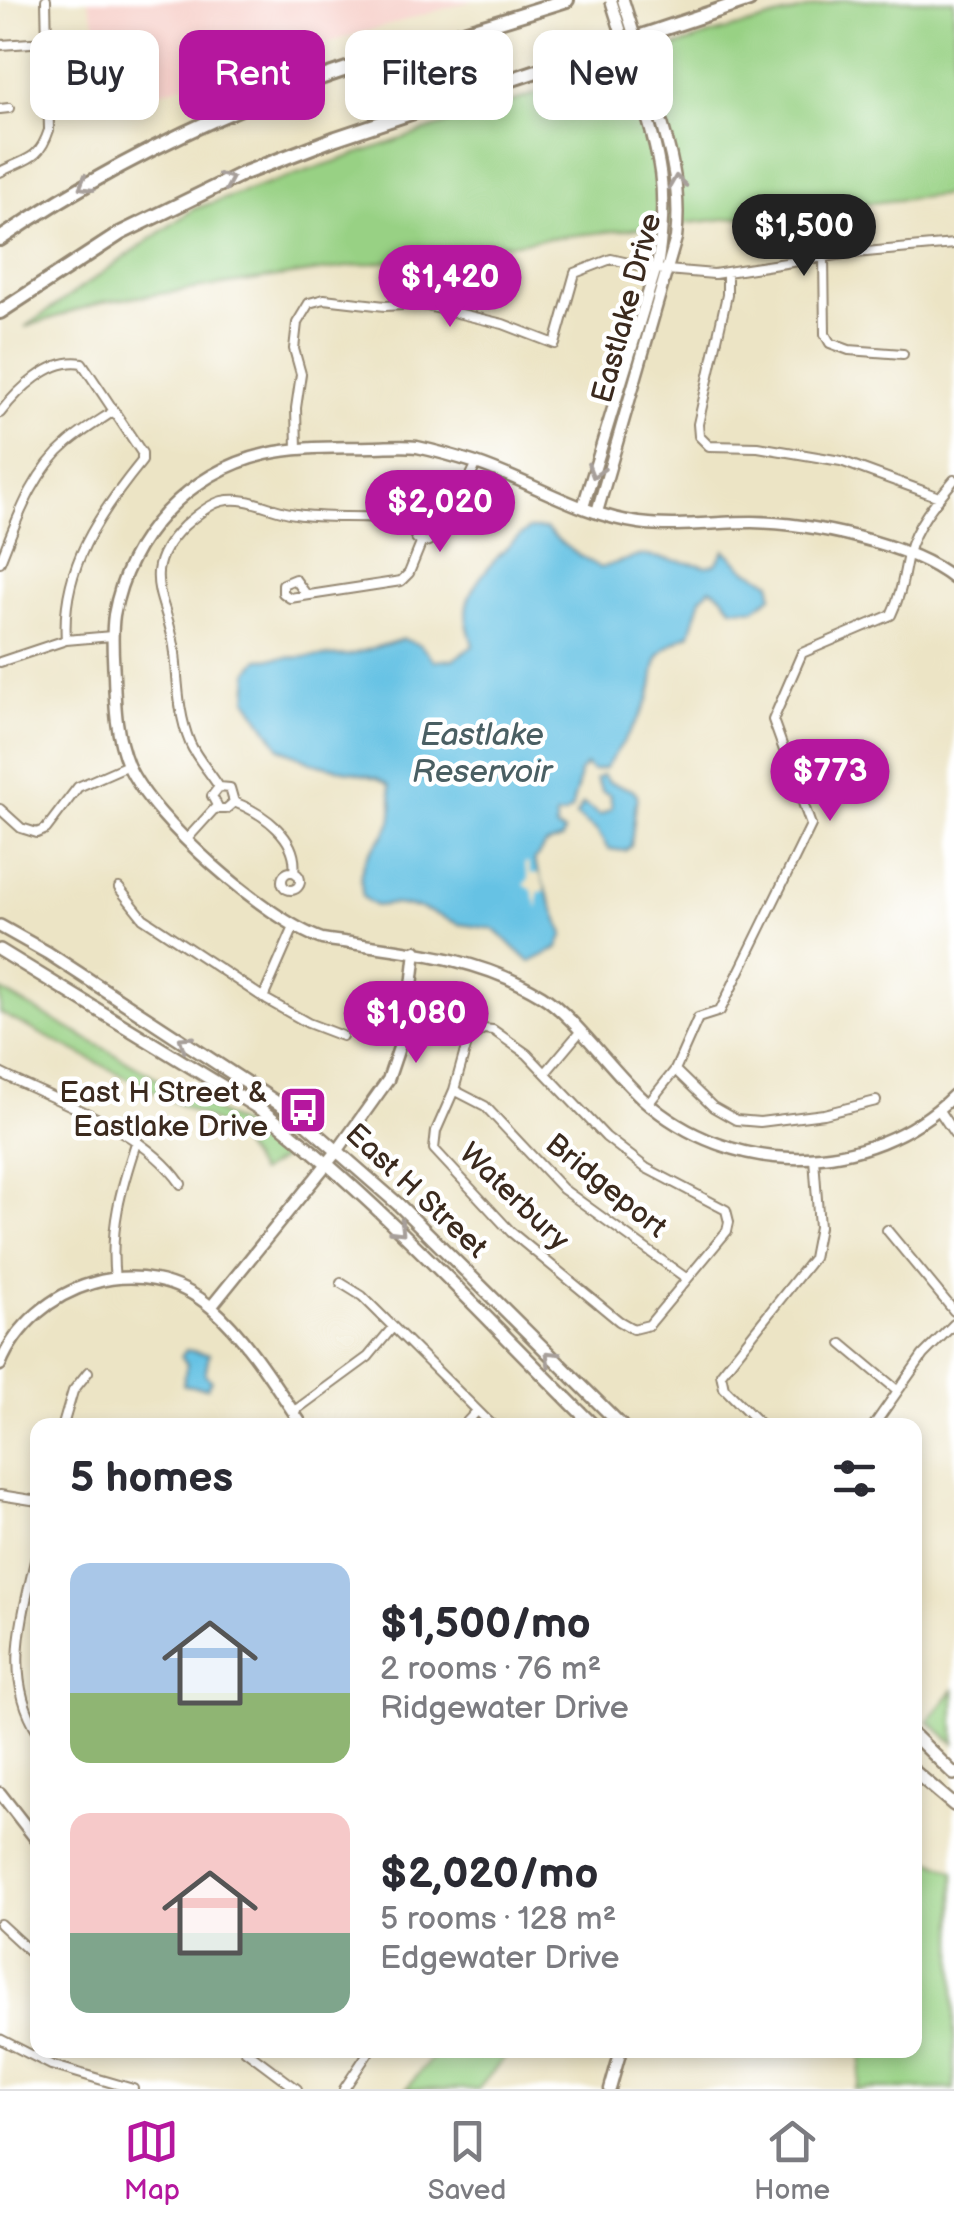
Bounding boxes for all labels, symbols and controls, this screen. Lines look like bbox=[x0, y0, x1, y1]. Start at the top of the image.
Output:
chip: Buy bbox=[30, 30, 159, 120]
chip: Rent bbox=[179, 30, 325, 120]
chip: Filters bbox=[345, 30, 513, 120]
chip: New bbox=[533, 30, 673, 120]
one-way arrow bbox=[217, 172, 235, 192]
one-way arrow bbox=[78, 173, 96, 192]
one-way arrow bbox=[667, 173, 688, 190]
pin: $1,500 bbox=[723, 194, 885, 279]
text: $1,500 bbox=[754, 207, 854, 246]
street label: Eastlake Drive bbox=[584, 209, 670, 407]
pin: $1,420 bbox=[369, 245, 531, 330]
text: $1,420 bbox=[400, 258, 500, 297]
one-way arrow bbox=[586, 462, 607, 479]
pin: $2,020 bbox=[359, 470, 521, 555]
text: $2,020 bbox=[387, 483, 493, 522]
water label: Eastlake Reservoir bbox=[412, 716, 554, 792]
pin: $773 bbox=[771, 739, 889, 824]
text: $773 bbox=[792, 752, 868, 791]
pin: $1,080 bbox=[335, 981, 497, 1066]
text: $1,080 bbox=[366, 994, 466, 1033]
one-way arrow bbox=[177, 1036, 195, 1055]
place label: East H Street & Eastlake Drive bbox=[59, 1075, 268, 1145]
bus stop icon: East H Street & Eastlake Drive bbox=[277, 1084, 329, 1136]
street label: East H Street bbox=[338, 1116, 494, 1266]
street label: Bridgeport bbox=[538, 1126, 674, 1246]
street label: Waterbury bbox=[452, 1136, 577, 1258]
one-way arrow bbox=[387, 1218, 405, 1236]
one-way arrow bbox=[545, 1351, 563, 1369]
icon: filters bbox=[827, 1451, 882, 1506]
text: 5 homes bbox=[70, 1453, 233, 1504]
text: $1,500/mo bbox=[380, 1599, 591, 1650]
icon: home bbox=[150, 1603, 270, 1723]
text: 2 rooms · 76 m² bbox=[380, 1650, 601, 1689]
text: Ridgewater Drive bbox=[380, 1689, 629, 1728]
text: $2,020/mo bbox=[380, 1849, 598, 1900]
icon: home bbox=[150, 1853, 270, 1973]
text: 5 rooms · 128 m² bbox=[380, 1900, 616, 1939]
text: Edgewater Drive bbox=[380, 1939, 620, 1978]
tab: Map bbox=[124, 2114, 180, 2207]
tab: Saved bbox=[428, 2114, 506, 2207]
tab: Home bbox=[754, 2114, 830, 2207]

